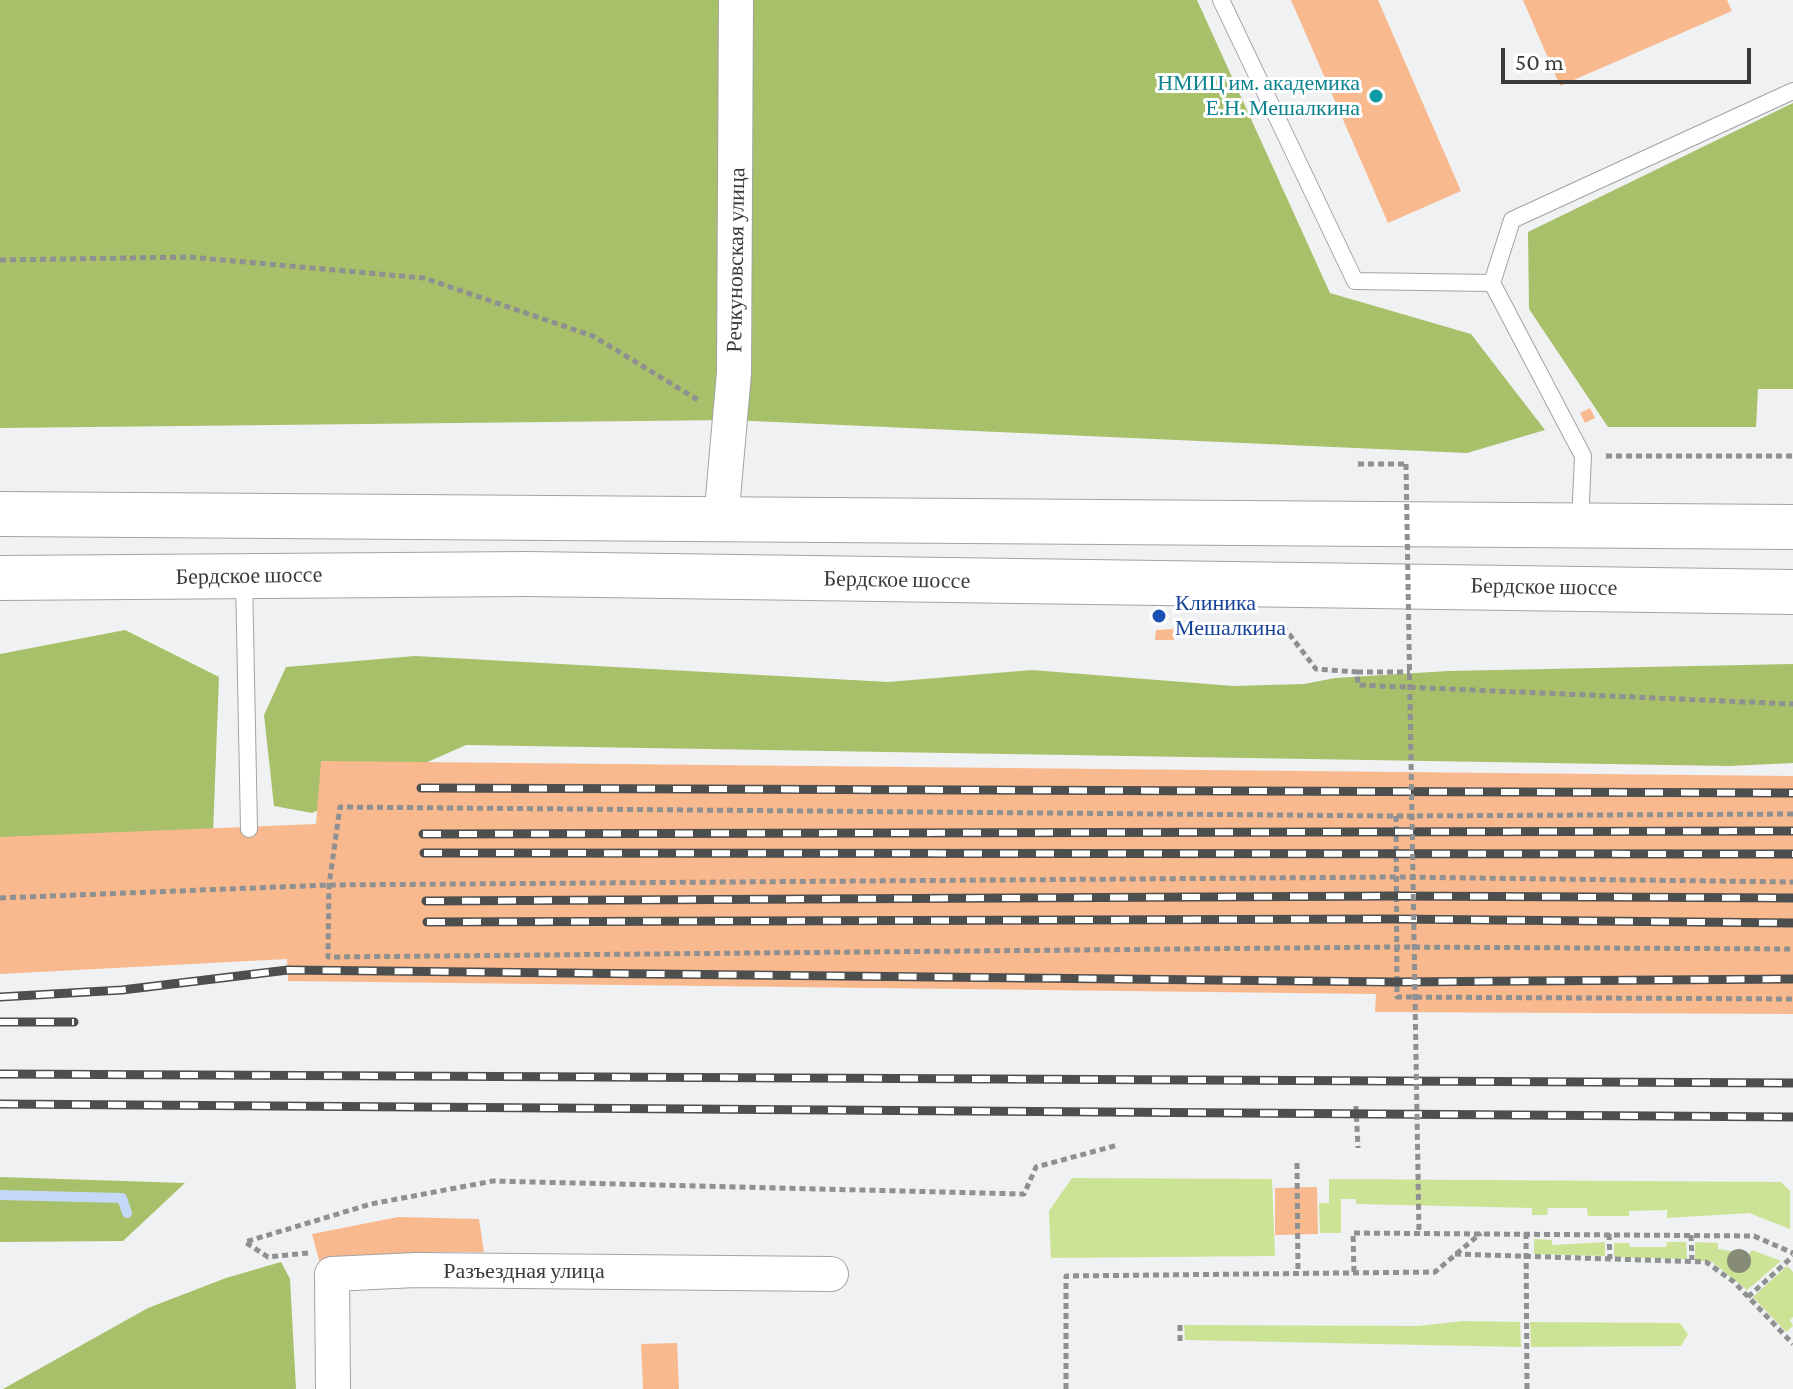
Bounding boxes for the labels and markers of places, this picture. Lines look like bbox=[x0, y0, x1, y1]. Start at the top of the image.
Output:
place label: НМИЦ им. академика Е.Н. Мешалкина bbox=[1157, 70, 1360, 122]
marker: НМИЦ им. академика Е.Н. Мешалкина bbox=[1367, 87, 1385, 105]
place label: Клиника Мешалкина bbox=[1175, 590, 1286, 642]
marker: Клиника Мешалкина bbox=[1150, 607, 1168, 625]

